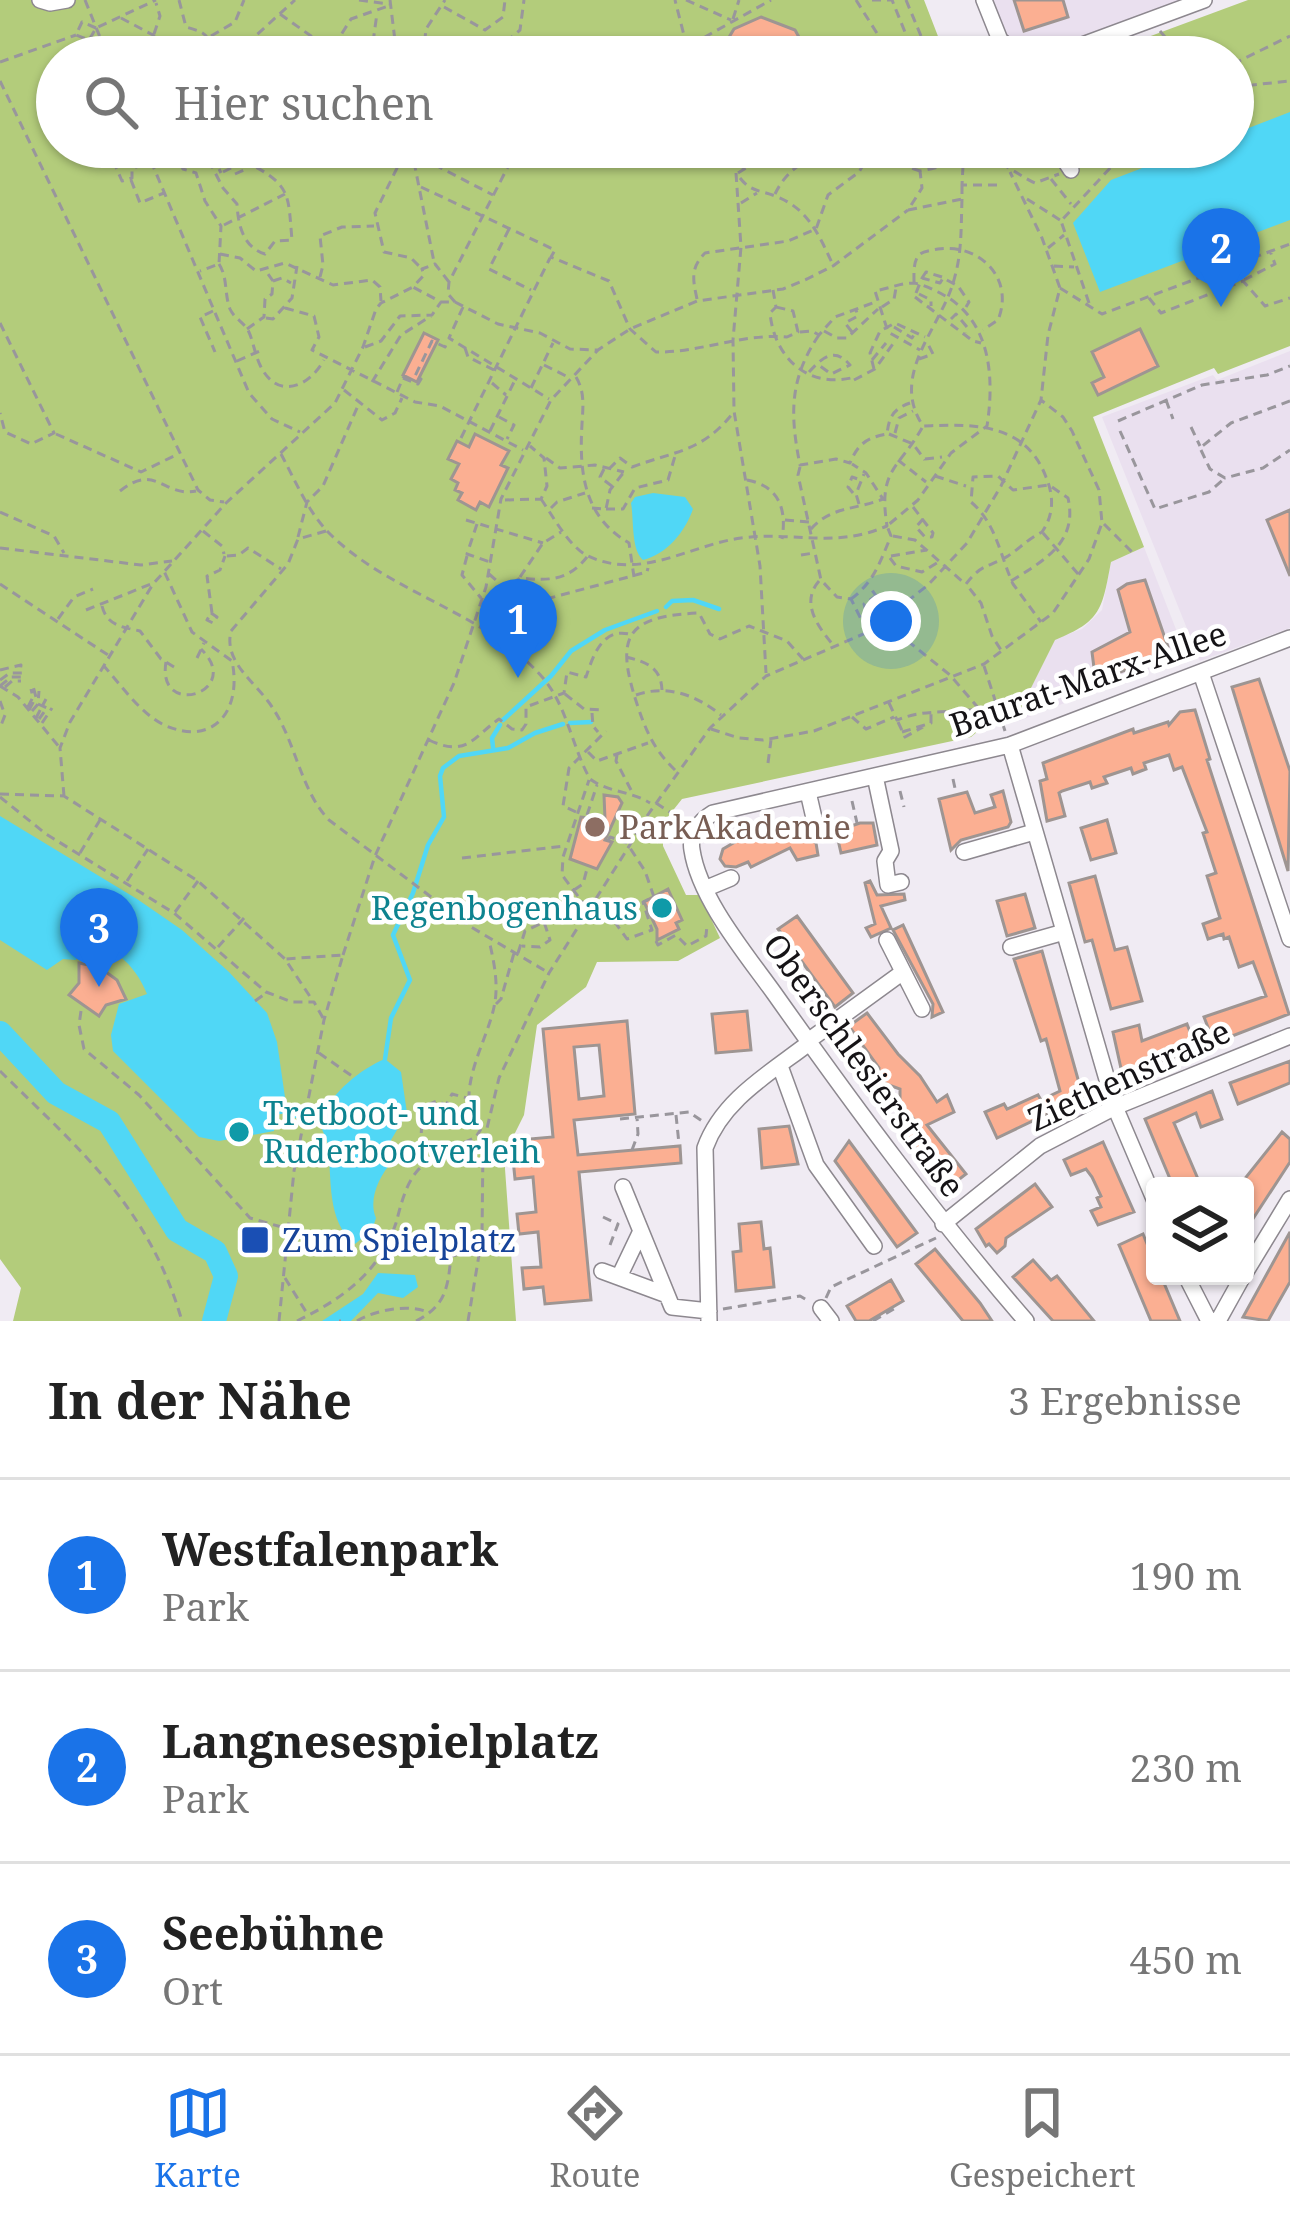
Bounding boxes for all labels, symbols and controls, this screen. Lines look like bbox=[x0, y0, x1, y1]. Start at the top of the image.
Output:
search box bbox=[36, 36, 1254, 168]
icon: search bbox=[78, 69, 144, 135]
text: Hier suchen bbox=[174, 72, 434, 133]
pin: 2 bbox=[1182, 208, 1260, 307]
pin: 1 bbox=[479, 579, 557, 678]
your location bbox=[861, 591, 921, 651]
street label: Baurat-Marx-Allee bbox=[943, 610, 1232, 747]
place label: ParkAkademie bbox=[619, 804, 851, 849]
marker: ParkAkademie bbox=[582, 814, 608, 840]
place label: Regenbogenhaus bbox=[371, 885, 638, 930]
pin: 3 bbox=[60, 888, 138, 987]
marker: Regenbogenhaus bbox=[649, 895, 675, 921]
street label: Oberschlesierstraße bbox=[753, 924, 975, 1206]
street label: Ziethenstraße bbox=[1020, 1008, 1237, 1141]
place label: Tretboot- und Ruderbootverleih bbox=[263, 1090, 541, 1173]
marker: Tretboot- und Ruderbootverleih bbox=[226, 1119, 252, 1145]
map controls bbox=[1146, 1177, 1254, 1285]
button: layers bbox=[1146, 1177, 1254, 1285]
place label: Zum Spielplatz bbox=[282, 1217, 516, 1262]
marker: Zum Spielplatz bbox=[239, 1224, 271, 1256]
text: In der Nähe bbox=[48, 1364, 352, 1434]
text: 3 Ergebnisse bbox=[1008, 1373, 1242, 1426]
text: Westfalenpark bbox=[162, 1518, 498, 1579]
text: 1 bbox=[76, 1548, 98, 1601]
text: 190 m bbox=[1130, 1548, 1242, 1601]
text: Park bbox=[162, 1579, 249, 1632]
text: Langnesespielplatz bbox=[162, 1710, 599, 1771]
text: 2 bbox=[76, 1740, 98, 1793]
text: 230 m bbox=[1130, 1740, 1242, 1793]
text: Park bbox=[162, 1771, 249, 1824]
text: Seebühne bbox=[162, 1902, 385, 1963]
text: 3 bbox=[76, 1932, 98, 1985]
text: 450 m bbox=[1130, 1932, 1242, 1985]
text: Ort bbox=[162, 1963, 223, 2016]
tab: Karte bbox=[154, 2080, 241, 2197]
tab: Route bbox=[549, 2080, 640, 2197]
tab: Gespeichert bbox=[949, 2080, 1136, 2197]

